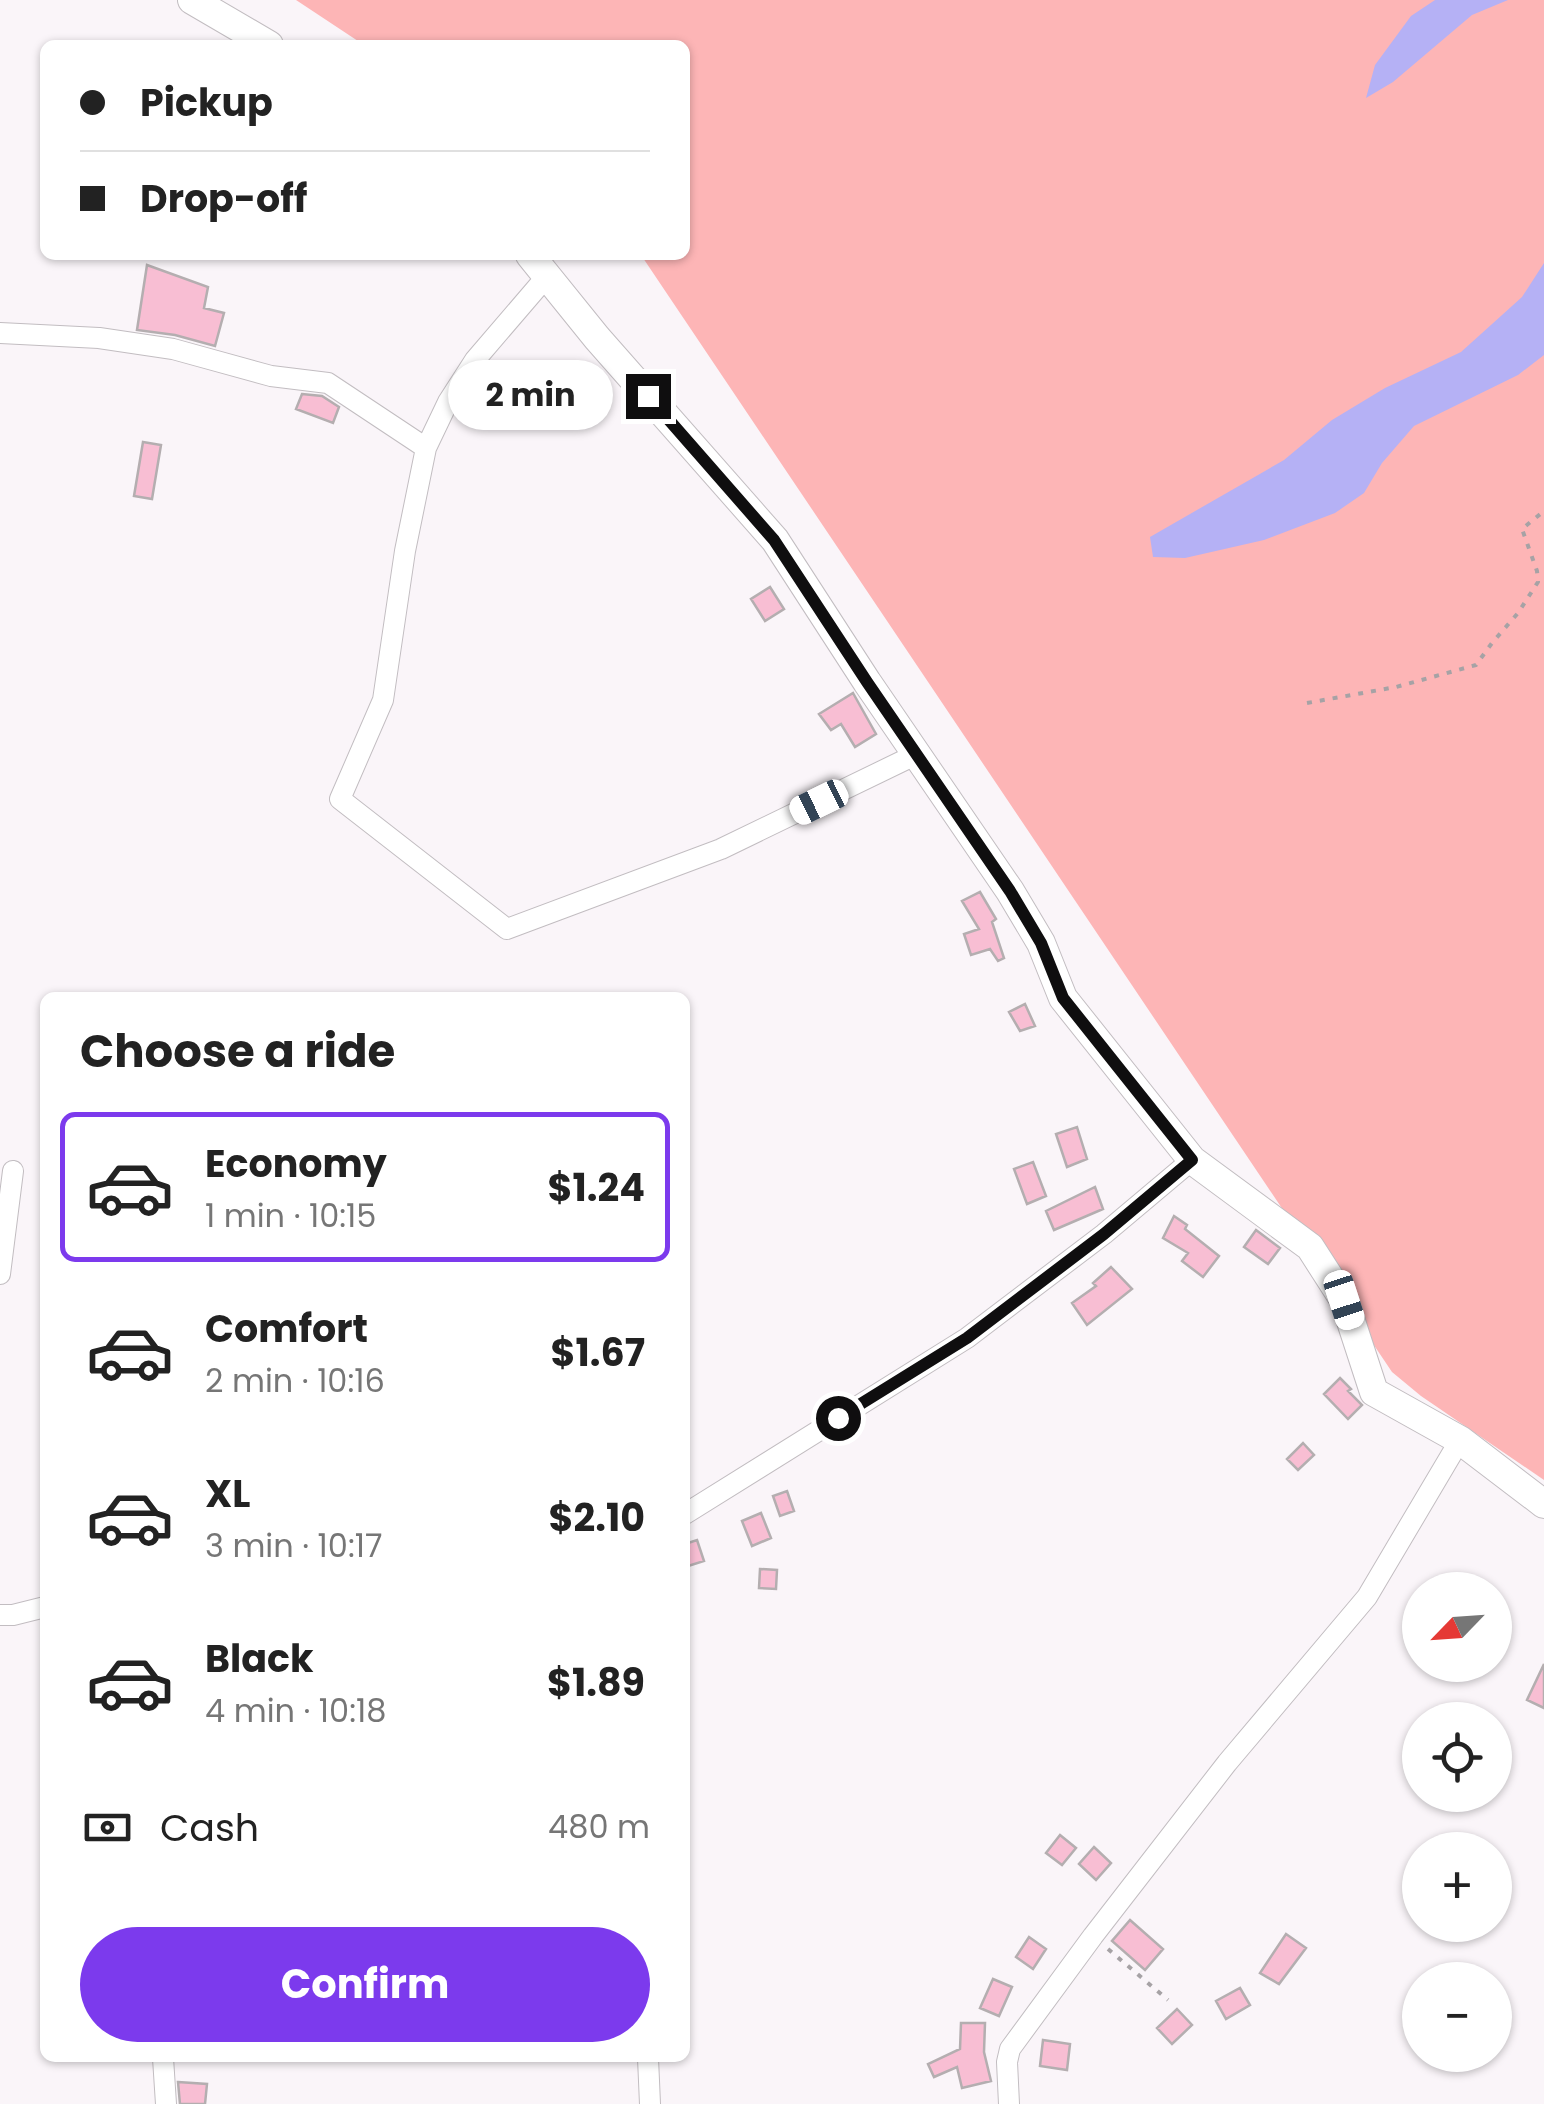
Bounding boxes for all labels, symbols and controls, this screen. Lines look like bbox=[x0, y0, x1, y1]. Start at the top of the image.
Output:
text: Pickup bbox=[140, 76, 273, 129]
text: Drop-off bbox=[140, 172, 308, 225]
callout: 2 min bbox=[448, 361, 613, 431]
text: 2 min bbox=[486, 372, 575, 417]
route end bbox=[626, 374, 671, 419]
car bbox=[785, 775, 853, 829]
text: Choose a ride bbox=[80, 1020, 395, 1083]
text: Economy bbox=[205, 1137, 387, 1190]
icon: car bbox=[85, 1142, 175, 1232]
text: $1.24 bbox=[548, 1161, 645, 1214]
text: 1 min · 10:15 bbox=[205, 1193, 376, 1238]
car bbox=[1320, 1267, 1368, 1333]
text: Comfort bbox=[205, 1302, 368, 1355]
icon: car bbox=[85, 1307, 175, 1397]
text: $1.67 bbox=[550, 1326, 645, 1379]
text: 2 min · 10:16 bbox=[205, 1358, 385, 1403]
route start bbox=[816, 1396, 861, 1441]
text: XL bbox=[205, 1467, 250, 1520]
icon: car bbox=[85, 1472, 175, 1562]
text: $2.10 bbox=[549, 1491, 645, 1544]
text: 3 min · 10:17 bbox=[205, 1523, 382, 1568]
north arrow bbox=[1402, 1572, 1512, 1682]
map controls bbox=[1402, 1572, 1512, 2072]
text: Black bbox=[205, 1632, 314, 1685]
icon: car bbox=[85, 1637, 175, 1727]
text: $1.89 bbox=[547, 1656, 645, 1709]
text: 4 min · 10:18 bbox=[205, 1688, 386, 1733]
button: locate bbox=[1402, 1702, 1512, 1812]
icon: cash bbox=[80, 1800, 135, 1855]
text: Cash bbox=[160, 1801, 259, 1854]
text: 480 m bbox=[548, 1804, 650, 1849]
button: + bbox=[1402, 1832, 1512, 1942]
button: Confirm bbox=[80, 1927, 650, 2042]
button: − bbox=[1402, 1962, 1512, 2072]

